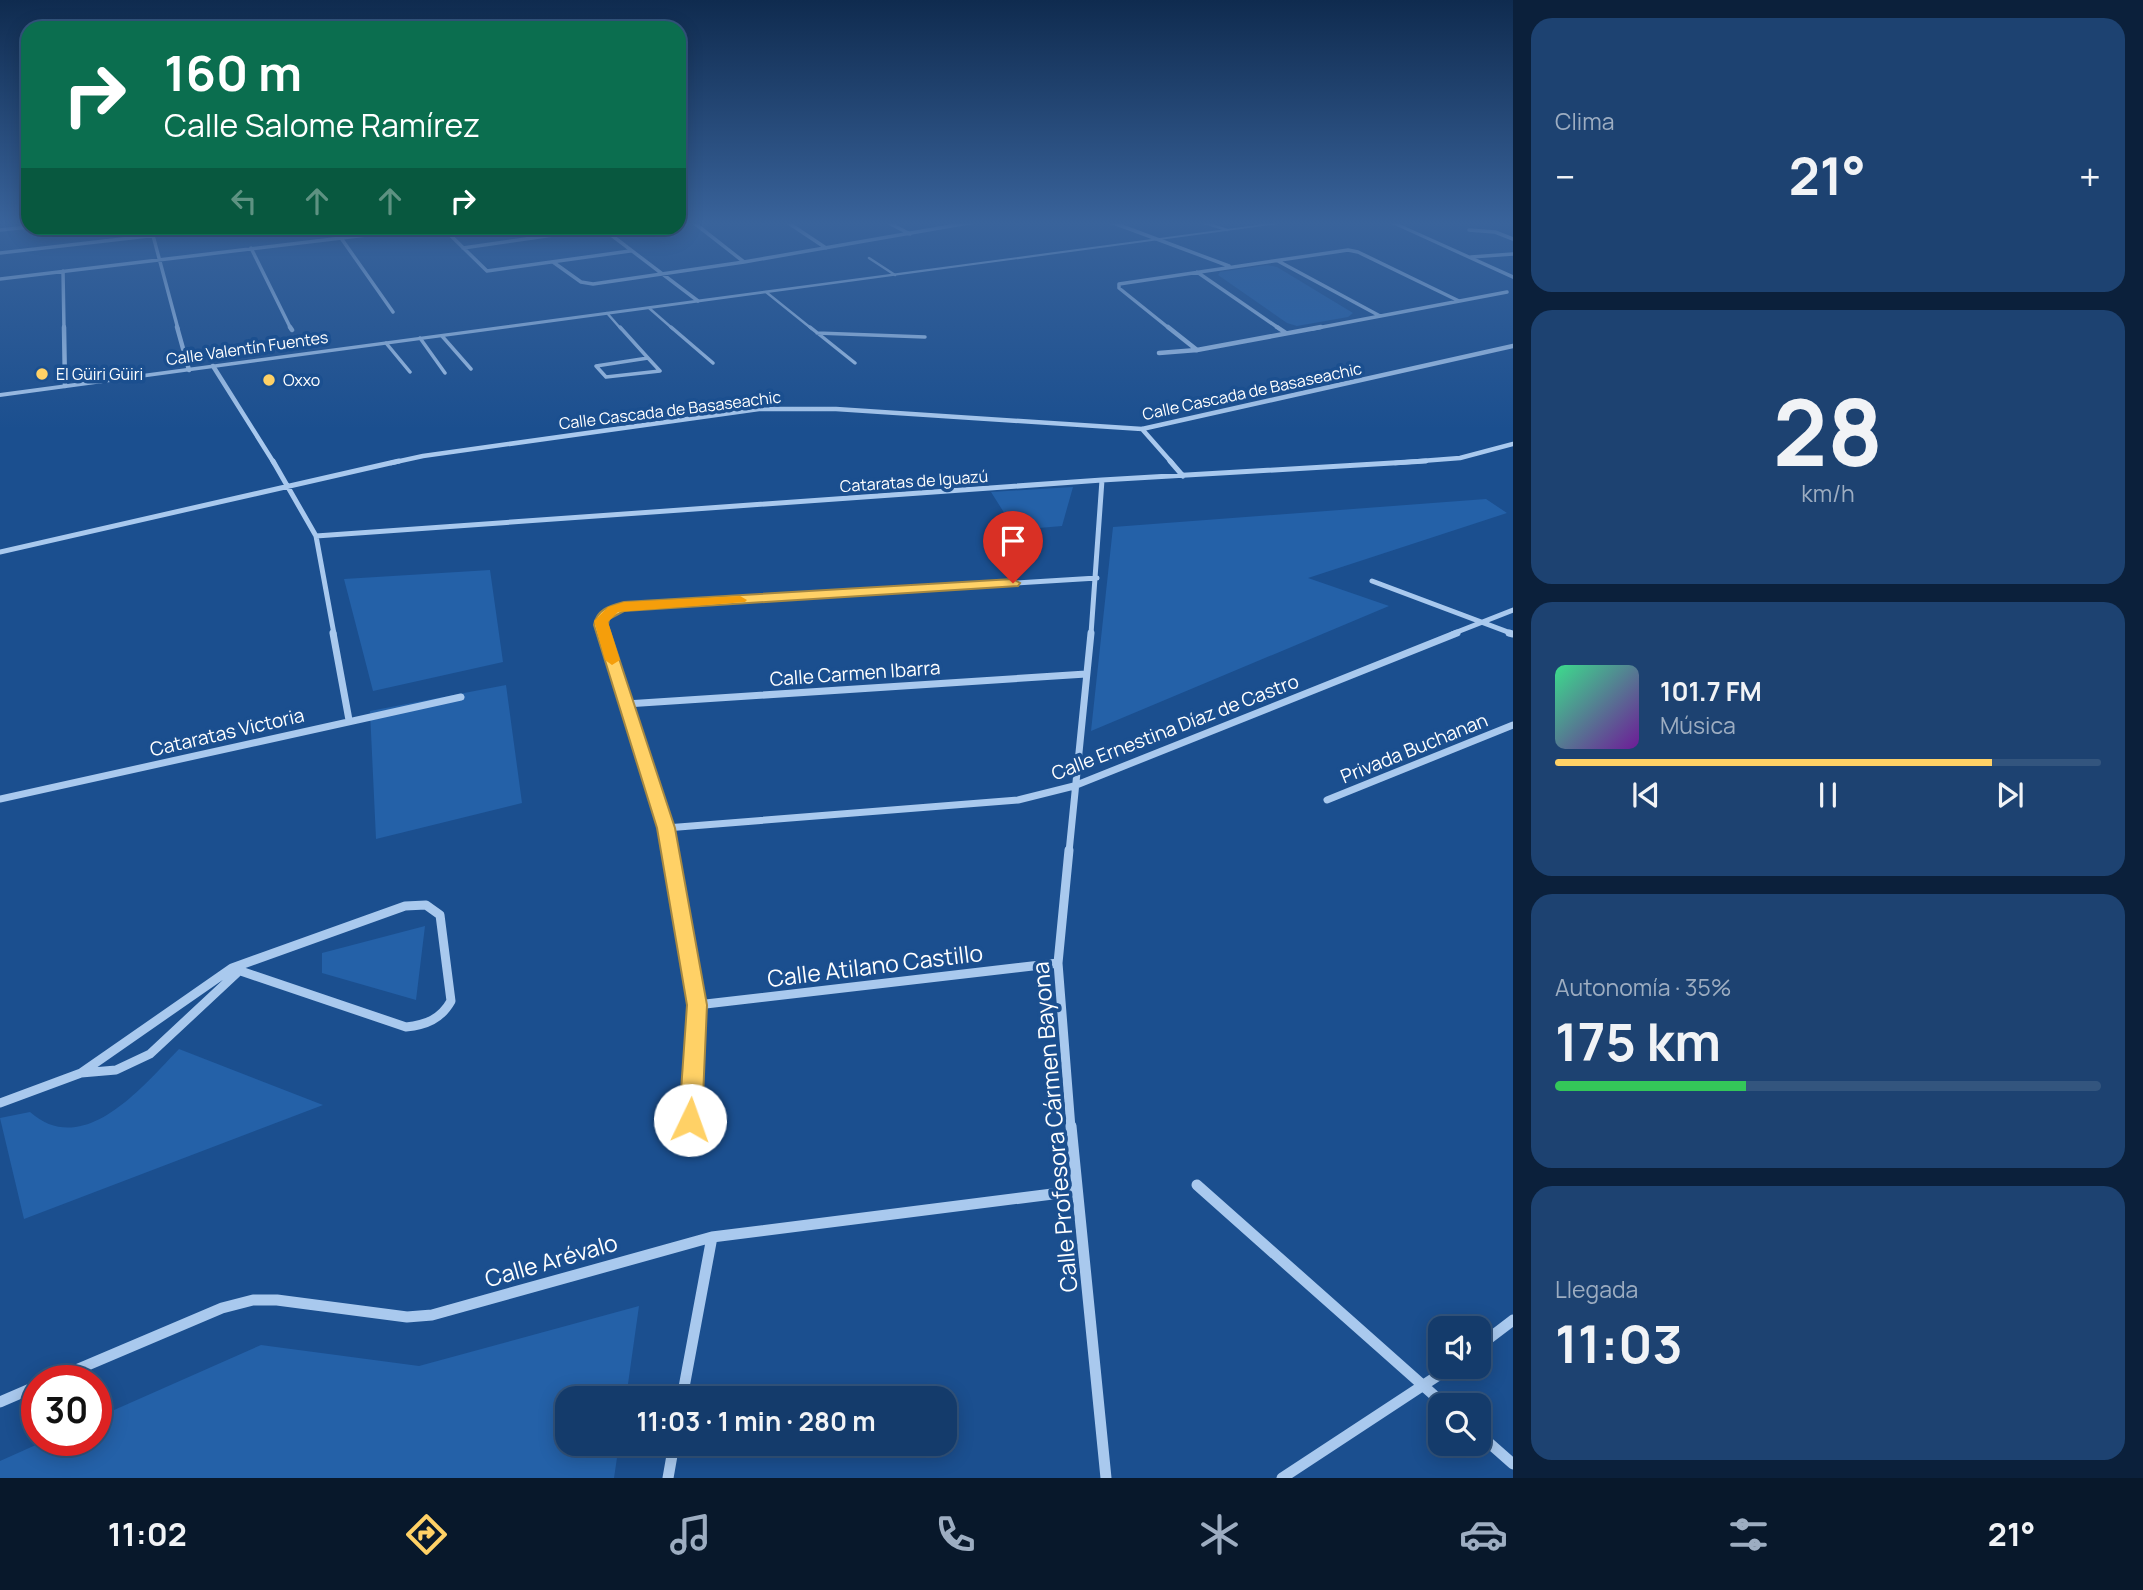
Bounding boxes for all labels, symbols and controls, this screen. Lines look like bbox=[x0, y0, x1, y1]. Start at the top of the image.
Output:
text: 160 m bbox=[164, 39, 302, 106]
icon: right bbox=[49, 49, 140, 140]
text: Calle Salome Ramírez bbox=[164, 103, 480, 147]
text: Clima bbox=[1555, 105, 1614, 137]
text: 21° bbox=[1789, 140, 1866, 211]
text: − bbox=[1555, 150, 1576, 202]
text: + bbox=[2079, 150, 2101, 202]
icon: left bbox=[225, 182, 263, 220]
icon: ahead bbox=[298, 182, 336, 220]
icon: ahead bbox=[371, 182, 409, 220]
icon: right bbox=[444, 182, 482, 220]
street label: Calle Valentín Fuentes bbox=[165, 326, 329, 370]
street label: Calle Cascada de Basaseachic bbox=[1140, 357, 1364, 425]
place label: El Güiri Güiri bbox=[56, 363, 143, 385]
marker: El Güiri Güiri bbox=[34, 366, 50, 382]
place label: Oxxo bbox=[283, 369, 320, 391]
text: 28 bbox=[1773, 369, 1883, 493]
marker: Oxxo bbox=[261, 372, 277, 388]
street label: Calle Cascada de Basaseachic bbox=[558, 385, 783, 435]
street label: Cataratas de Iguazú bbox=[839, 465, 989, 497]
text: km/h bbox=[1801, 477, 1855, 509]
pin bbox=[983, 511, 1043, 583]
icon: arrive bbox=[994, 522, 1032, 560]
street label: Calle Carmen Ibarra bbox=[769, 654, 941, 692]
street label: Calle Ernestina Díaz de Castro bbox=[1048, 668, 1302, 786]
text: 101.7 FM bbox=[1660, 673, 1762, 709]
street label: Cataratas Victoria bbox=[147, 702, 307, 762]
street label: Privada Buchanan bbox=[1337, 707, 1491, 789]
text: Música bbox=[1660, 709, 1736, 741]
icon: previous bbox=[1627, 776, 1665, 814]
icon: pause bbox=[1809, 776, 1847, 814]
icon: next bbox=[1991, 776, 2029, 814]
street label: Calle Atilano Castillo bbox=[765, 936, 985, 994]
street label: Calle Profesora Cármen Bayona bbox=[1024, 960, 1084, 1294]
text: Autonomía · 35% bbox=[1555, 971, 1732, 1003]
text: 175 km bbox=[1555, 1006, 1721, 1077]
position arrow bbox=[653, 1083, 727, 1157]
street label: Calle Arévalo bbox=[481, 1226, 621, 1294]
text: Llegada bbox=[1555, 1273, 1638, 1305]
text: 11:03 bbox=[1555, 1308, 1683, 1379]
map controls bbox=[1428, 1316, 1491, 1456]
button: sound bbox=[1428, 1316, 1491, 1379]
speed limit sign: 30 bbox=[21, 1365, 112, 1456]
button: search bbox=[1428, 1393, 1491, 1456]
text: 11:03 · 1 min · 280 m bbox=[636, 1403, 876, 1439]
icon: directions bbox=[402, 1510, 451, 1559]
icon: music bbox=[666, 1510, 715, 1559]
icon: phone bbox=[931, 1510, 980, 1559]
icon: climate bbox=[1195, 1510, 1244, 1559]
icon: car bbox=[1459, 1510, 1508, 1559]
icon: filters bbox=[1724, 1510, 1773, 1559]
text: 11:02 bbox=[108, 1512, 187, 1556]
text: 21° bbox=[1988, 1512, 2035, 1556]

